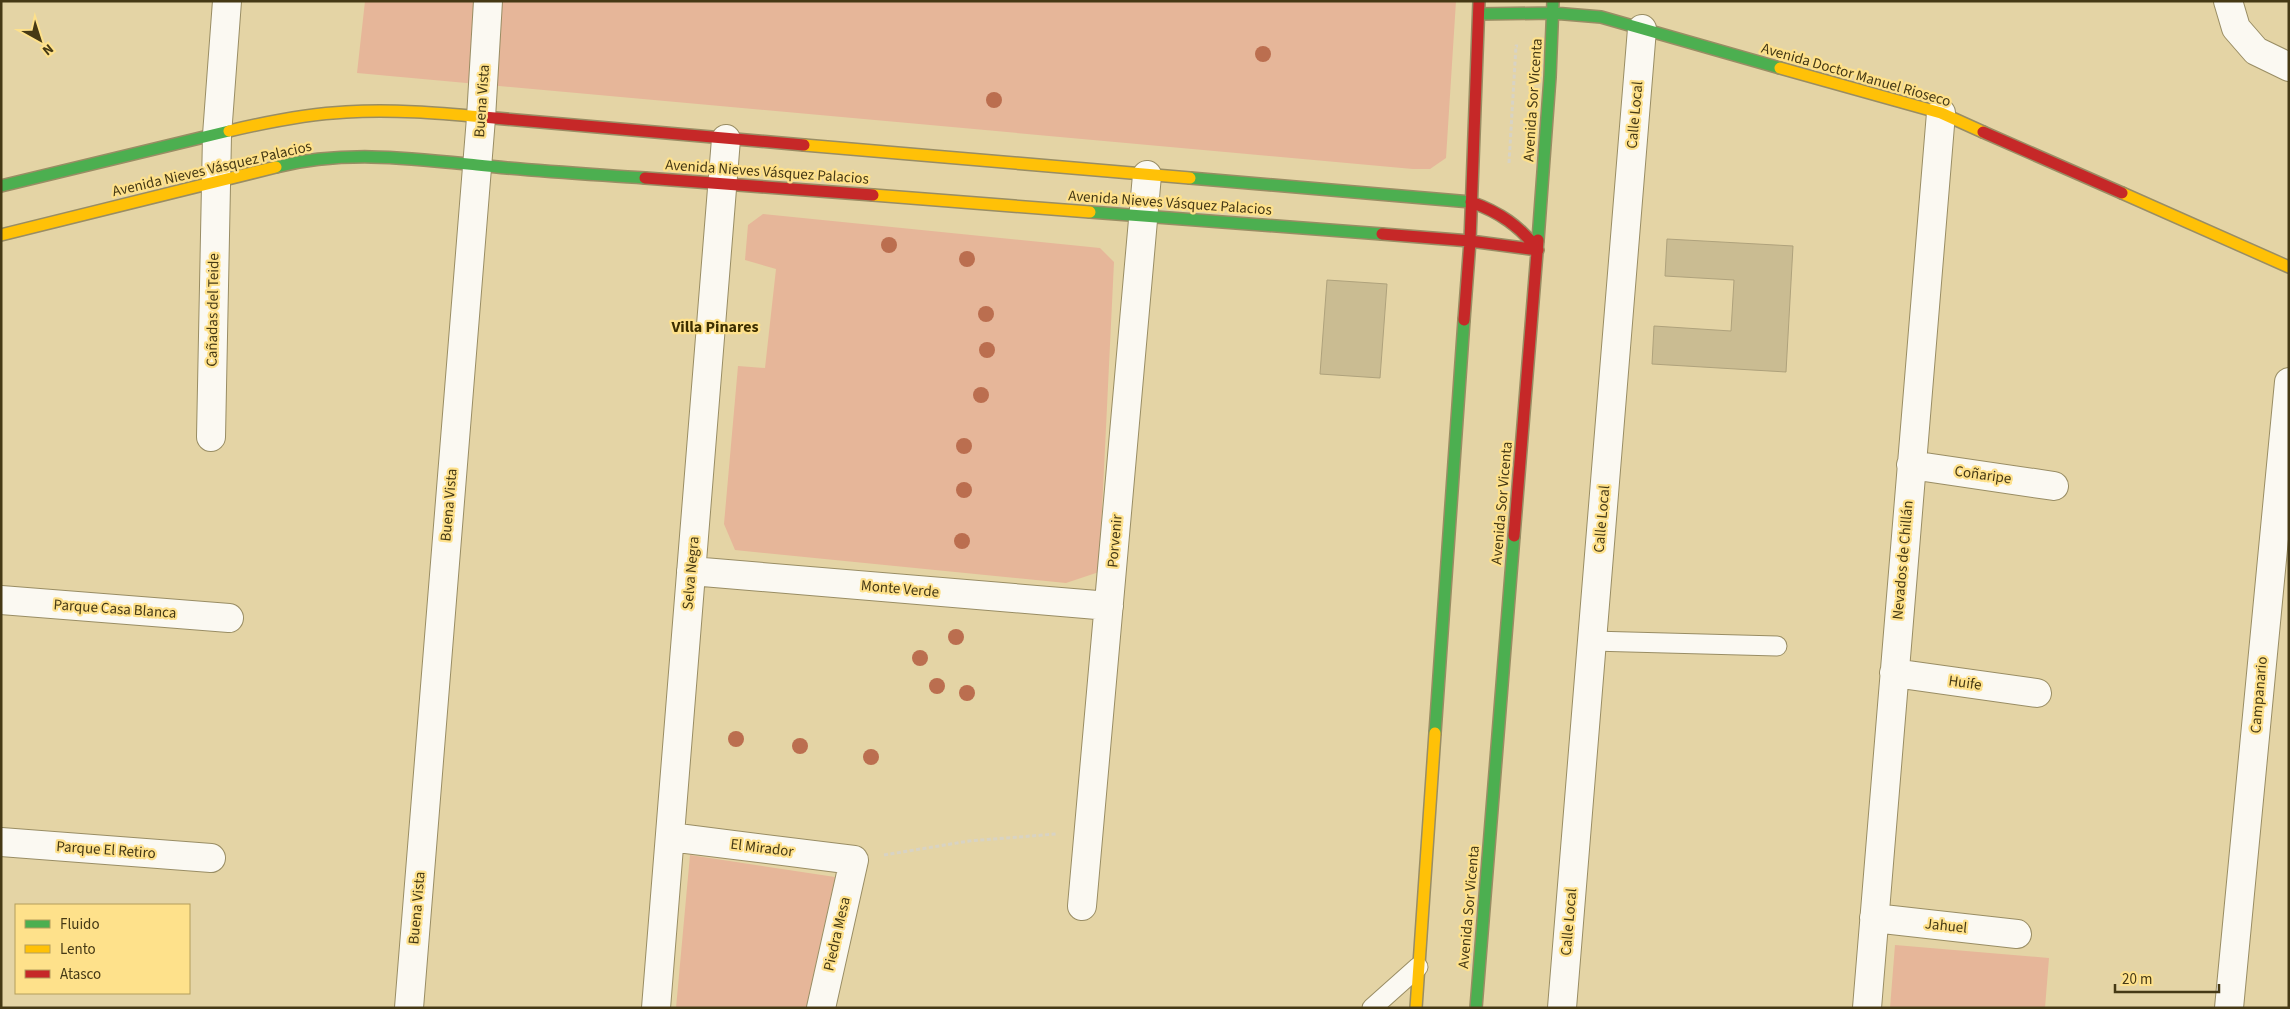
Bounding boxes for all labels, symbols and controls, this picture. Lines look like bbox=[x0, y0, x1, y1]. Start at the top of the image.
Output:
north arrow bbox=[15, 15, 65, 65]
street label: Avenida Sor Vicenta bbox=[1518, 38, 1548, 162]
street label: Avenida Doctor Manuel Rioseco bbox=[1759, 38, 1953, 112]
text: N bbox=[38, 39, 57, 60]
street label: Buena Vista bbox=[469, 64, 495, 138]
street label: Calle Local bbox=[1622, 80, 1648, 150]
street label: Avenida Nieves Vásquez Palacios bbox=[110, 136, 314, 202]
street label: Avenida Nieves Vásquez Palacios bbox=[664, 154, 870, 190]
street label: Avenida Nieves Vásquez Palacios bbox=[1067, 185, 1273, 221]
street label: Cañadas del Teide bbox=[202, 253, 224, 367]
district label: Villa Pinares bbox=[670, 316, 759, 338]
street label: Avenida Sor Vicenta bbox=[1486, 441, 1518, 565]
street label: Coñaripe bbox=[1953, 461, 2013, 489]
street label: Buena Vista bbox=[435, 468, 463, 542]
street label: Calle Local bbox=[1589, 484, 1615, 554]
street label: Nevados de Chillán bbox=[1887, 499, 1919, 621]
street label: Porvenir bbox=[1102, 513, 1128, 568]
street label: Selva Negra bbox=[677, 535, 705, 611]
street label: Monte Verde bbox=[860, 575, 940, 603]
street label: Parque Casa Blanca bbox=[53, 594, 177, 624]
street label: Campanario bbox=[2245, 656, 2273, 734]
street label: Huife bbox=[1947, 670, 1983, 696]
street label: El Mirador bbox=[729, 834, 796, 862]
street label: Parque El Retiro bbox=[56, 836, 156, 864]
street label: Avenida Sor Vicenta bbox=[1453, 845, 1485, 969]
street label: Buena Vista bbox=[403, 871, 431, 945]
street label: Calle Local bbox=[1556, 887, 1582, 957]
street label: Piedra Mesa bbox=[818, 895, 856, 973]
legend bbox=[15, 904, 190, 994]
street label: Jahuel bbox=[1924, 913, 1968, 939]
text: Fluido bbox=[60, 914, 100, 935]
text: Lento bbox=[60, 939, 96, 960]
scale bar bbox=[2115, 962, 2219, 994]
text: Atasco bbox=[60, 964, 101, 985]
text: 20 m bbox=[2122, 969, 2152, 990]

